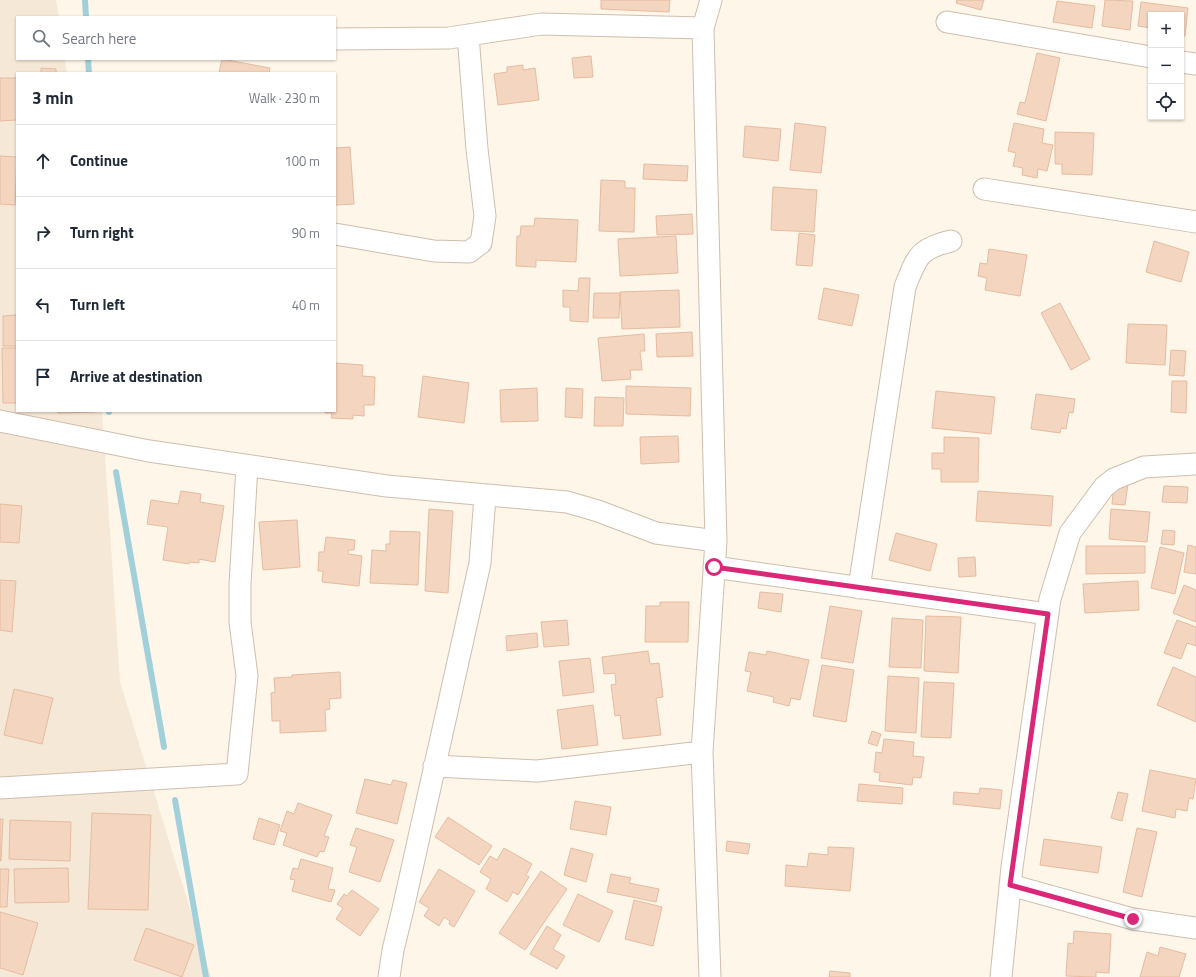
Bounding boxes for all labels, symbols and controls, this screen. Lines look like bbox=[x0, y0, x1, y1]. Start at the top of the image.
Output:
map controls bbox=[1148, 12, 1184, 120]
button: + bbox=[1148, 12, 1184, 48]
search box bbox=[16, 16, 336, 60]
icon: search bbox=[30, 27, 52, 49]
text: Search here bbox=[62, 27, 136, 50]
button: − bbox=[1148, 48, 1184, 84]
button: locate bbox=[1148, 84, 1184, 120]
text: 3 min bbox=[32, 85, 73, 111]
text: Walk · 230 m bbox=[249, 88, 320, 108]
text: Continue bbox=[70, 149, 128, 172]
icon: ahead bbox=[32, 150, 54, 172]
text: 100 m bbox=[284, 151, 320, 171]
text: Turn right bbox=[70, 221, 134, 244]
icon: right bbox=[32, 222, 54, 244]
text: 90 m bbox=[292, 223, 320, 243]
text: Turn left bbox=[70, 293, 125, 316]
icon: left bbox=[32, 294, 54, 316]
text: 40 m bbox=[292, 295, 320, 315]
text: Arrive at destination bbox=[70, 365, 203, 388]
icon: arrive bbox=[32, 366, 54, 388]
route start bbox=[705, 558, 723, 576]
route end bbox=[1124, 910, 1142, 928]

